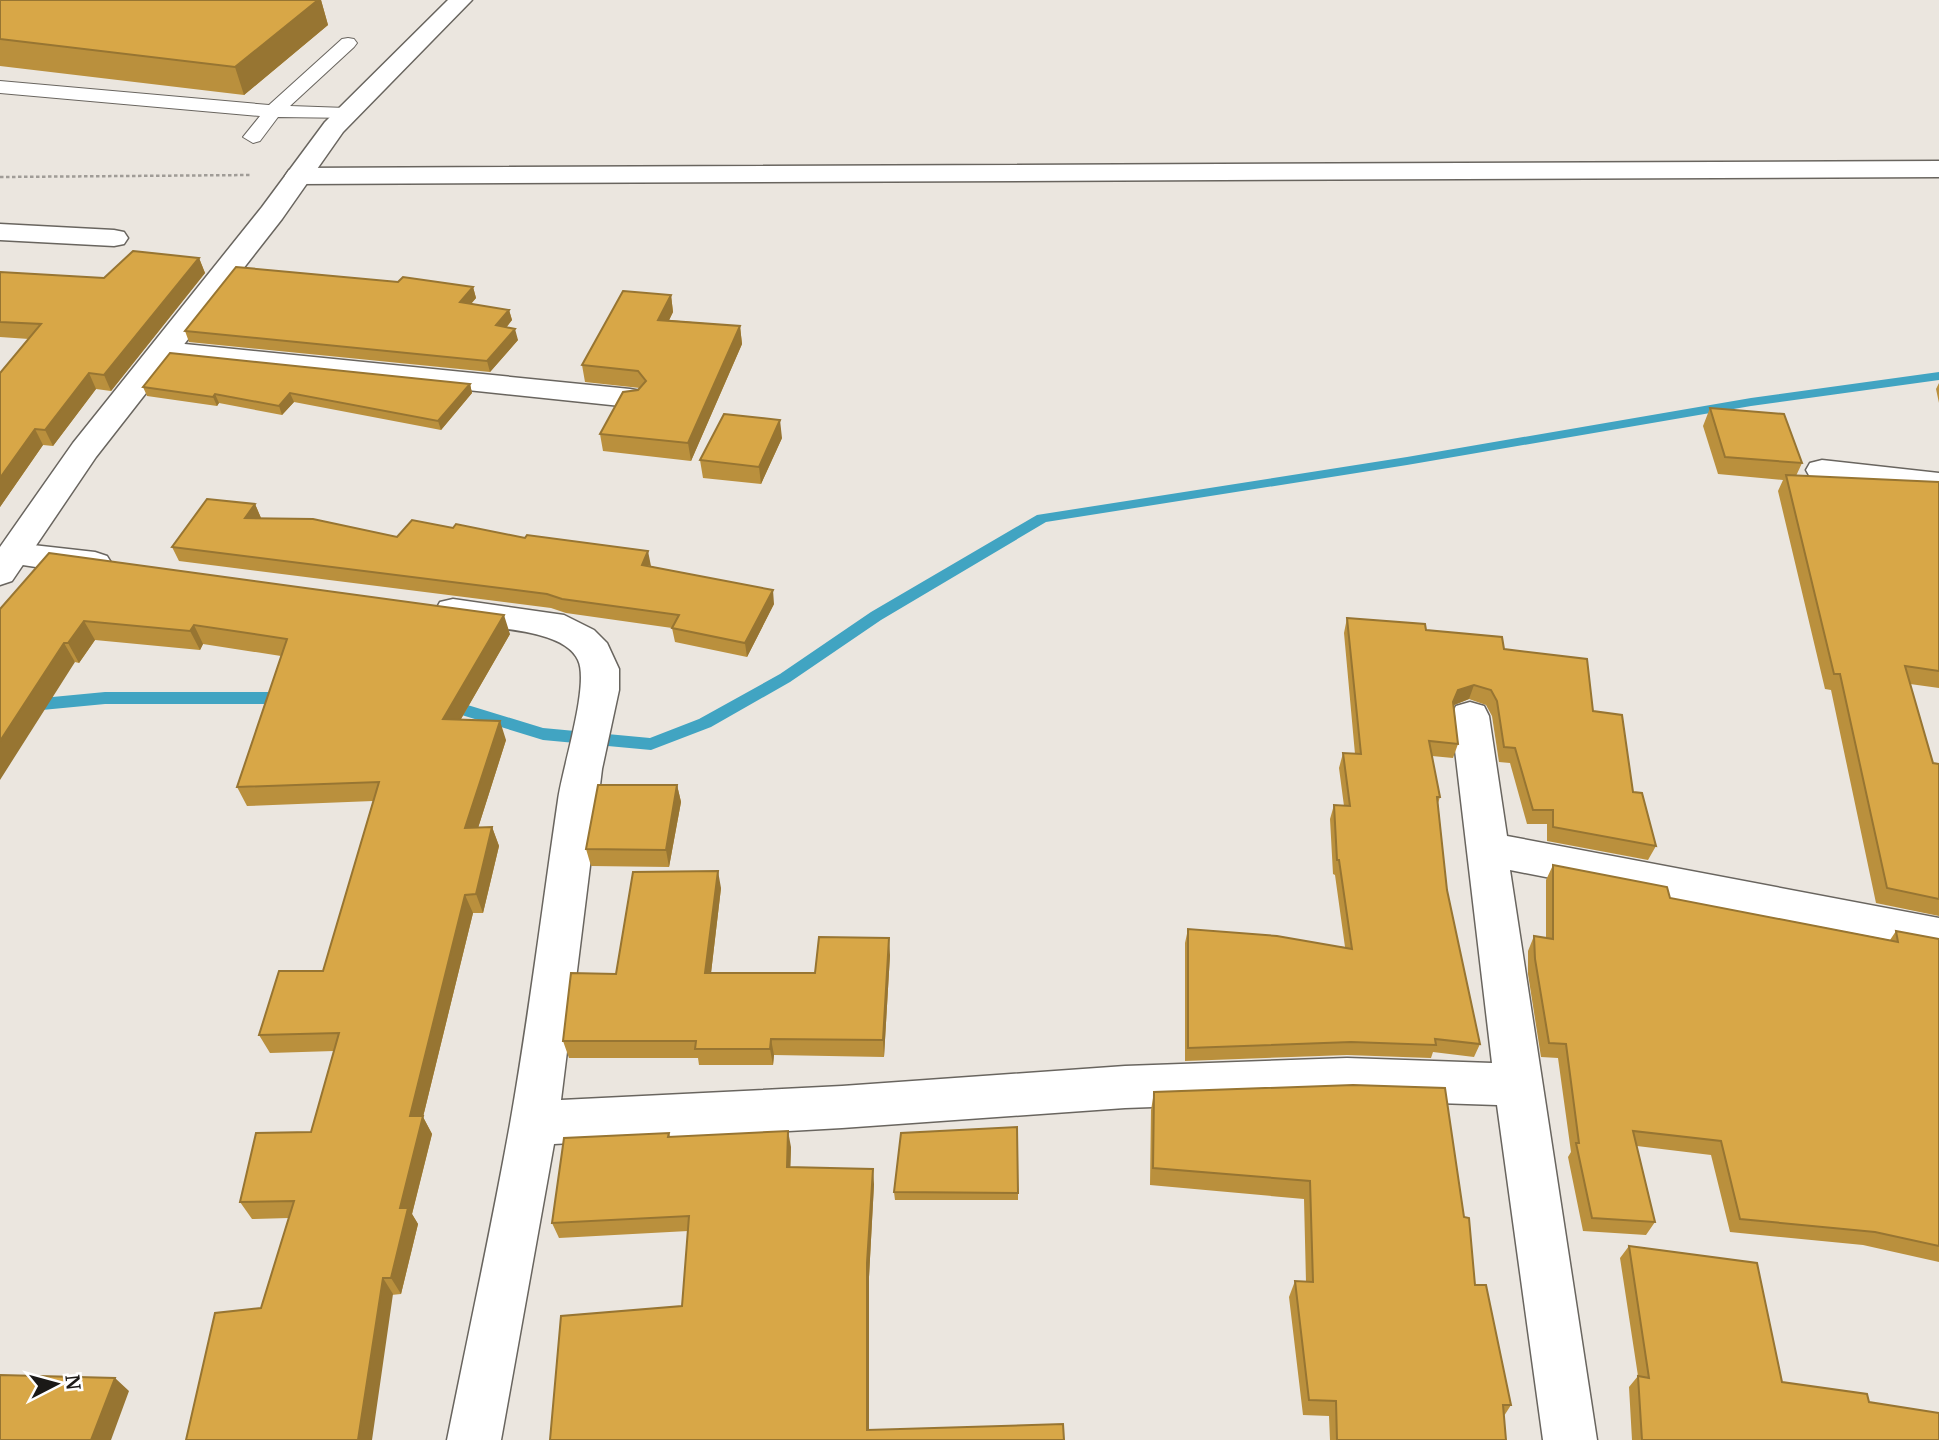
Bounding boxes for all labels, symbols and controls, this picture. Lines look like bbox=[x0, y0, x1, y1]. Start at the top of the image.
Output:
north arrow bbox=[21, 1349, 91, 1419]
text: N bbox=[60, 1374, 86, 1391]

